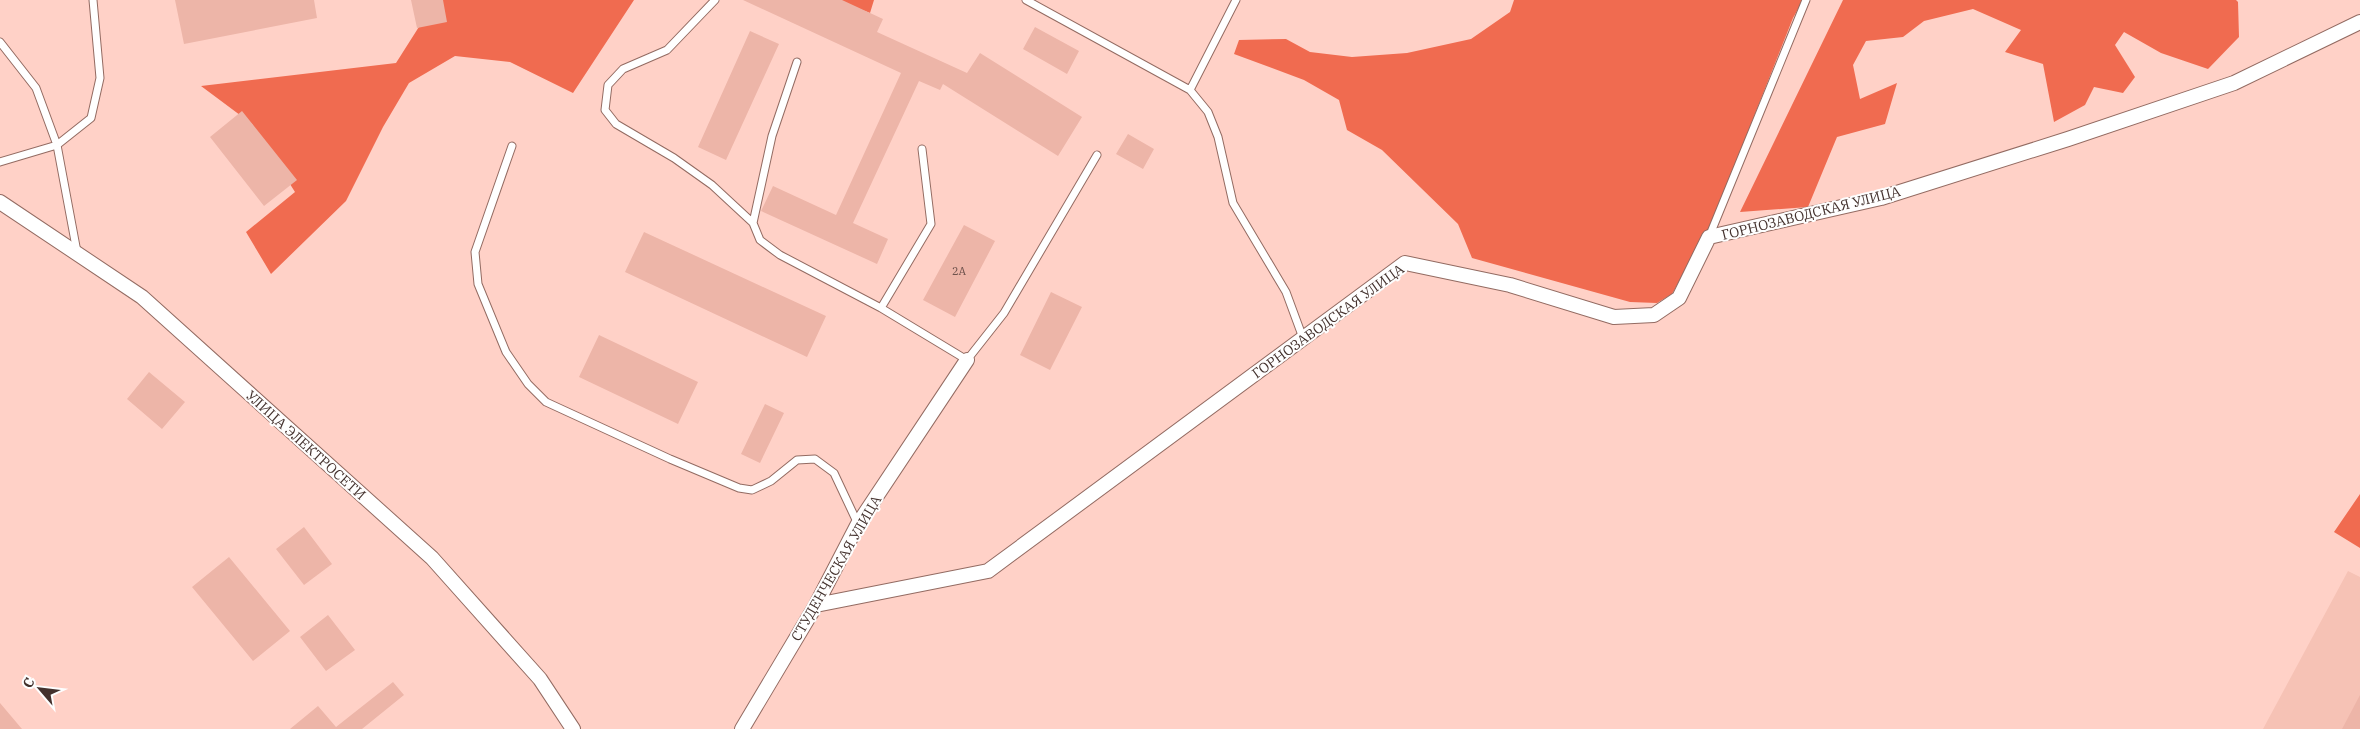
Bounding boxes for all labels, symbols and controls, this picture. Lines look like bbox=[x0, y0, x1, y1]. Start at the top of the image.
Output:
street label: ГОРНОЗАВОДСКАЯ УЛИЦА bbox=[1720, 182, 1903, 244]
street label: ГОРНОЗАВОДСКАЯ УЛИЦА bbox=[1248, 259, 1408, 382]
house number: 2А bbox=[952, 264, 967, 278]
street label: УЛИЦА ЭЛЕКТРОСЕТИ bbox=[242, 386, 370, 504]
street label: СТУДЕНЧЕСКАЯ УЛИЦА bbox=[787, 491, 885, 644]
north arrow bbox=[15, 664, 65, 714]
text: С bbox=[18, 675, 39, 691]

